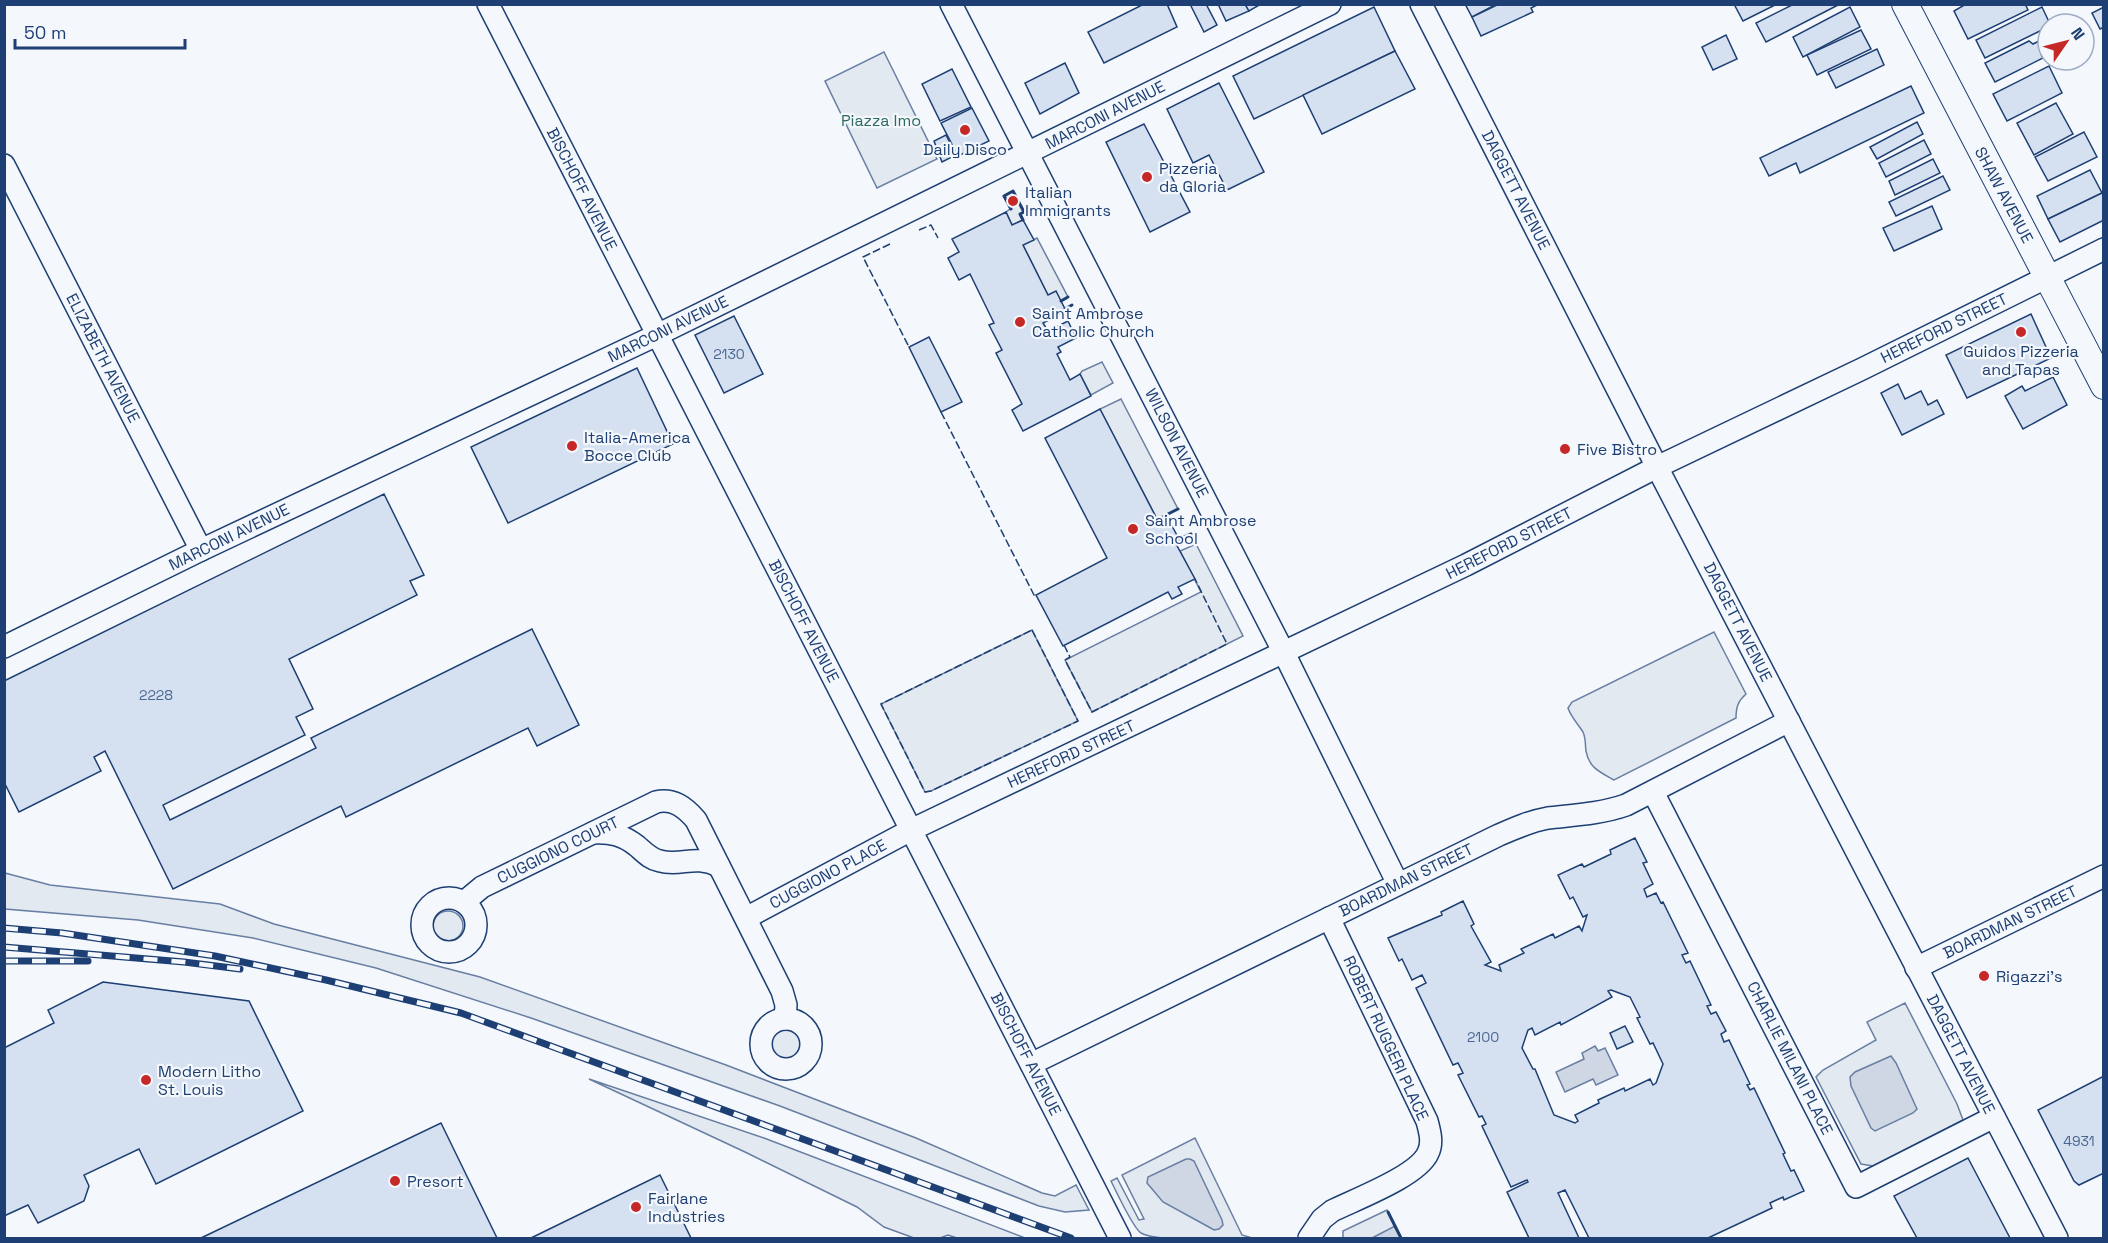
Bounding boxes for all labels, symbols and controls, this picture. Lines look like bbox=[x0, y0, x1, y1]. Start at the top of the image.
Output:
scale bar bbox=[15, 12, 184, 50]
north arrow bbox=[2036, 12, 2096, 72]
text: 50 m bbox=[24, 21, 66, 44]
text: N bbox=[2066, 23, 2090, 44]
street label: MARCONI AVENUE bbox=[1041, 76, 1169, 154]
park label: Piazza Imo bbox=[841, 110, 921, 131]
marker: Daily Disco bbox=[958, 123, 972, 137]
street label: BISCHOFF AVENUE bbox=[542, 124, 622, 254]
street label: DAGGETT AVENUE bbox=[1477, 127, 1555, 253]
place label: Daily Disco bbox=[923, 139, 1007, 160]
street label: SHAW AVENUE bbox=[1970, 143, 2038, 247]
place label: Pizzeria da Gloria bbox=[1159, 158, 1226, 197]
marker: Pizzeria da Gloria bbox=[1140, 170, 1154, 184]
place label: Italian Immigrants bbox=[1025, 182, 1111, 221]
marker: Italian Immigrants bbox=[1006, 194, 1020, 208]
street label: HEREFORD STREET bbox=[1877, 288, 2011, 368]
street label: ELIZABETH AVENUE bbox=[61, 290, 145, 426]
street label: MARCONI AVENUE bbox=[604, 291, 732, 367]
place label: Saint Ambrose Catholic Church bbox=[1032, 303, 1154, 342]
marker: Saint Ambrose Catholic Church bbox=[1013, 315, 1027, 329]
marker: Guidos Pizzeria and Tapas bbox=[2014, 325, 2028, 339]
place label: Guidos Pizzeria and Tapas bbox=[1963, 341, 2079, 380]
house number: 2130 bbox=[713, 345, 745, 363]
street label: WILSON AVENUE bbox=[1140, 385, 1214, 501]
place label: Italia-America Bocce Club bbox=[584, 427, 690, 466]
marker: Italia-America Bocce Club bbox=[565, 439, 579, 453]
place label: Five Bistro bbox=[1577, 439, 1657, 460]
marker: Five Bistro bbox=[1558, 442, 1572, 456]
street label: MARCONI AVENUE bbox=[165, 499, 293, 575]
street label: HEREFORD STREET bbox=[1442, 502, 1576, 584]
place label: Saint Ambrose School bbox=[1145, 510, 1256, 549]
marker: Saint Ambrose School bbox=[1126, 522, 1140, 536]
street label: BISCHOFF AVENUE bbox=[764, 556, 844, 686]
street label: DAGGETT AVENUE bbox=[1699, 559, 1777, 685]
house number: 2228 bbox=[139, 686, 173, 704]
street label: HEREFORD STREET bbox=[1004, 715, 1138, 793]
street label: CUGGIONO COURT bbox=[494, 811, 622, 889]
street label: CUGGIONO PLACE bbox=[766, 834, 890, 914]
street label: BOARDMAN STREET bbox=[1335, 838, 1477, 922]
street label: BOARDMAN STREET bbox=[1939, 880, 2081, 964]
street label: ROBERT RUGGERI PLACE bbox=[1339, 952, 1433, 1124]
place label: Rigazzi's bbox=[1996, 966, 2062, 987]
marker: Rigazzi's bbox=[1977, 969, 1991, 983]
street label: CHARLIE MILANI PLACE bbox=[1742, 978, 1838, 1138]
street label: BISCHOFF AVENUE bbox=[986, 989, 1066, 1119]
street label: DAGGETT AVENUE bbox=[1922, 991, 2000, 1117]
house number: 2100 bbox=[1467, 1028, 1499, 1046]
place label: Modern Litho St. Louis bbox=[158, 1061, 261, 1100]
marker: Modern Litho St. Louis bbox=[139, 1073, 153, 1087]
house number: 4931 bbox=[2063, 1132, 2095, 1150]
place label: Presort bbox=[407, 1171, 464, 1192]
marker: Presort bbox=[388, 1174, 402, 1188]
place label: Fairlane Industries bbox=[648, 1188, 725, 1227]
marker: Fairlane Industries bbox=[629, 1200, 643, 1214]

